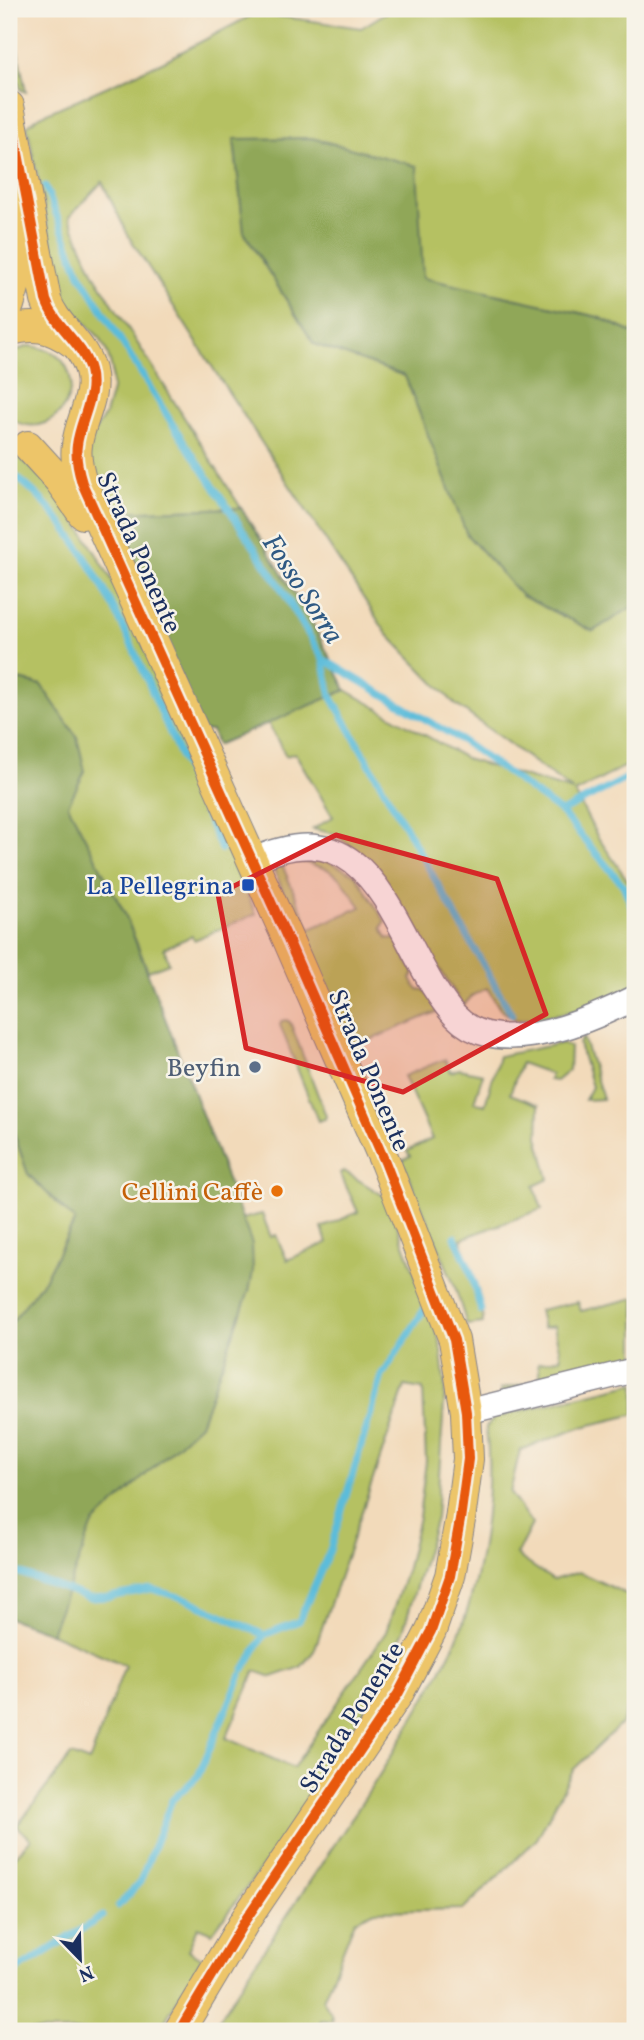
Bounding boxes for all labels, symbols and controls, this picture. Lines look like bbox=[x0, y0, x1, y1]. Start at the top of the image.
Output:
street label: Strada Ponente bbox=[87, 466, 190, 639]
water label: Fosso Sorra bbox=[252, 527, 352, 652]
place label: La Pellegrina bbox=[86, 869, 234, 905]
marker: La Pellegrina bbox=[240, 877, 256, 893]
street label: Strada Ponente bbox=[318, 984, 419, 1157]
place label: Beyfin bbox=[167, 1051, 241, 1087]
marker: Beyfin bbox=[247, 1059, 263, 1075]
place label: Cellini Caffè bbox=[122, 1175, 263, 1211]
marker: Cellini Caffè bbox=[269, 1183, 285, 1199]
street label: Strada Ponente bbox=[292, 1635, 414, 1801]
north arrow bbox=[46, 1924, 116, 1994]
text: N bbox=[74, 1958, 97, 1988]

